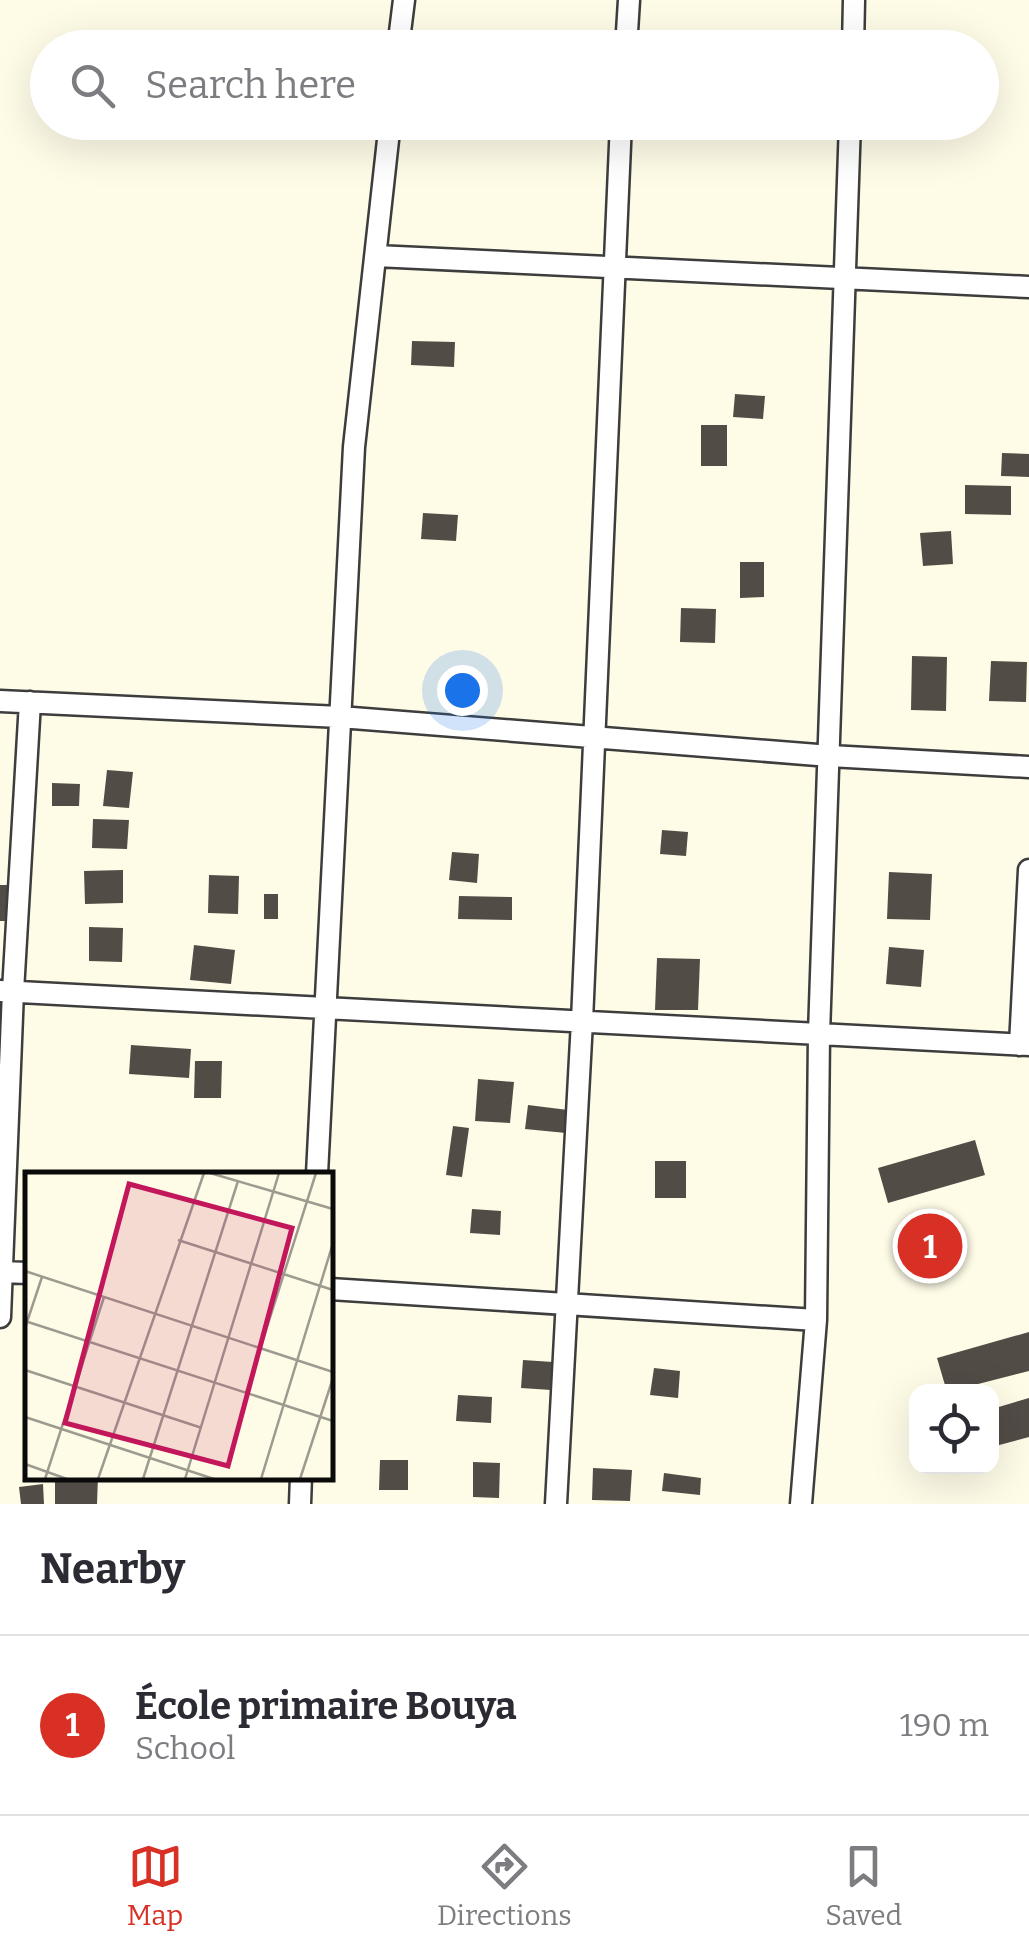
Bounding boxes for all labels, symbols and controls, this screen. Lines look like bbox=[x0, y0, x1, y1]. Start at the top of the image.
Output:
search box bbox=[30, 30, 999, 140]
icon: search bbox=[65, 58, 120, 113]
text: Search here bbox=[145, 62, 356, 108]
your location bbox=[437, 665, 488, 716]
inset map bbox=[25, 1172, 332, 1479]
pin: 1 bbox=[898, 1208, 962, 1284]
map controls bbox=[909, 1384, 999, 1474]
button: locate bbox=[909, 1384, 999, 1474]
text: Nearby bbox=[40, 1544, 185, 1594]
text: École primaire Bouya bbox=[135, 1683, 517, 1729]
text: 1 bbox=[66, 1706, 79, 1744]
text: 190 m bbox=[900, 1706, 989, 1744]
text: School bbox=[135, 1729, 236, 1767]
tab: Map bbox=[127, 1839, 183, 1932]
tab: Directions bbox=[437, 1839, 572, 1932]
tab: Saved bbox=[825, 1839, 902, 1932]

